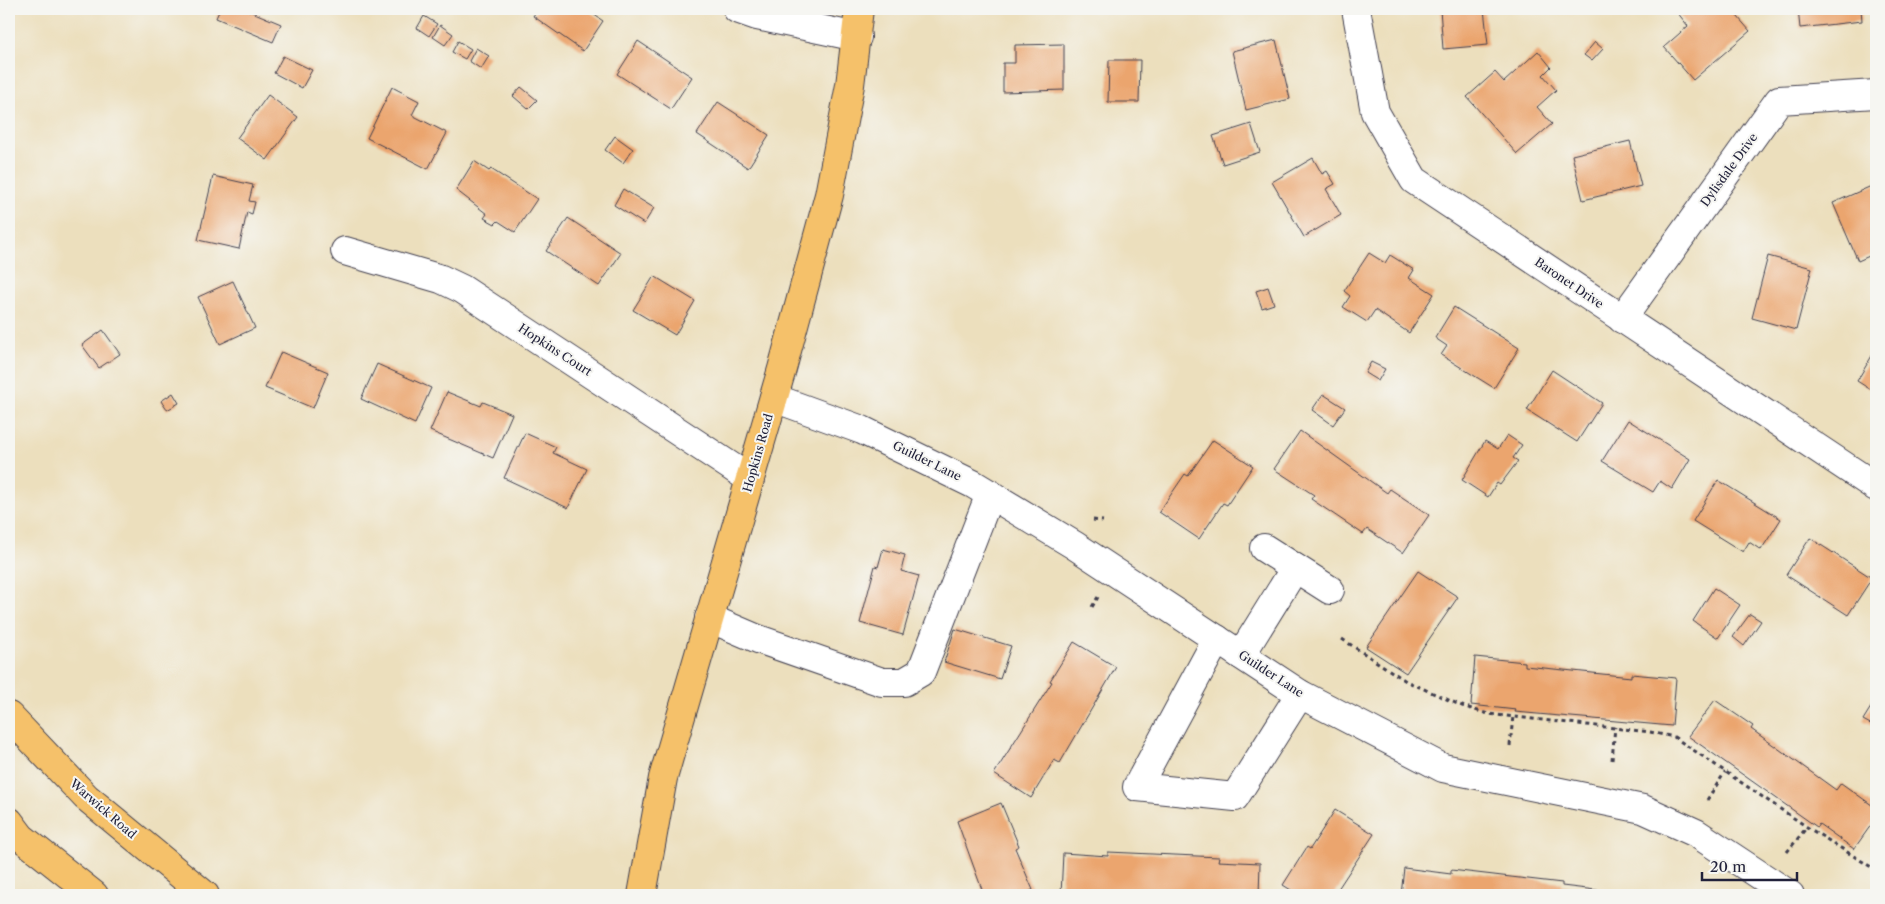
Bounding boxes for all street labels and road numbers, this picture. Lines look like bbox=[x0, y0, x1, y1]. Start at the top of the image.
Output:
street label: Dylisdale Drive bbox=[1697, 130, 1760, 209]
street label: Baronet Drive bbox=[1532, 254, 1607, 311]
street label: Hopkins Court bbox=[516, 320, 595, 379]
street label: Hopkins Road bbox=[739, 411, 776, 494]
street label: Guilder Lane bbox=[890, 437, 964, 484]
street label: Guilder Lane bbox=[1236, 647, 1307, 700]
street label: Warwick Road bbox=[66, 775, 140, 842]

